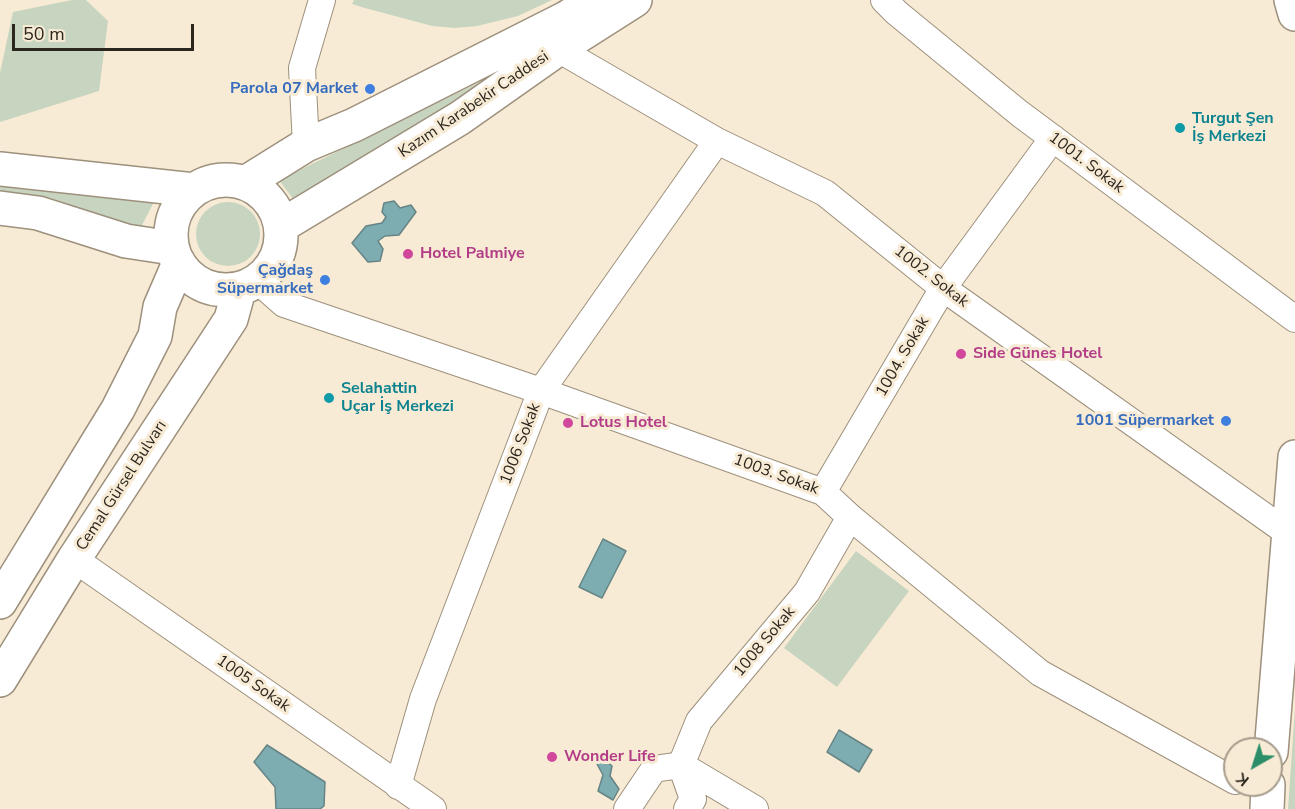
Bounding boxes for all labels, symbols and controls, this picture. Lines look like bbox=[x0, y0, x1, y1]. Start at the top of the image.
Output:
scale bar bbox=[15, 12, 196, 50]
text: 50 m bbox=[23, 22, 65, 46]
street label: Kazım Karabekir Caddesi bbox=[395, 48, 553, 162]
place label: Parola 07 Market bbox=[230, 79, 358, 99]
marker: Parola 07 Market bbox=[363, 82, 377, 96]
place label: Turgut Şen İş Merkezi bbox=[1192, 109, 1274, 147]
marker: Turgut Şen İş Merkezi bbox=[1173, 121, 1187, 135]
street label: 1001. Sokak bbox=[1045, 128, 1127, 198]
street label: 1002. Sokak bbox=[890, 242, 972, 312]
place label: Hotel Palmiye bbox=[420, 244, 525, 264]
marker: Hotel Palmiye bbox=[401, 247, 415, 261]
place label: Çağdaş Süpermarket bbox=[217, 261, 313, 299]
marker: Çağdaş Süpermarket bbox=[318, 273, 332, 287]
street label: 1004. Sokak bbox=[872, 314, 934, 400]
place label: Side Günes Hotel bbox=[973, 344, 1102, 364]
marker: Side Günes Hotel bbox=[954, 347, 968, 361]
place label: Selahattin Uçar İş Merkezi bbox=[341, 379, 454, 417]
marker: Selahattin Uçar İş Merkezi bbox=[322, 391, 336, 405]
street label: 1006 Sokak bbox=[497, 401, 545, 487]
place label: 1001 Süpermarket bbox=[1075, 411, 1214, 431]
place label: Lotus Hotel bbox=[580, 413, 667, 433]
marker: 1001 Süpermarket bbox=[1219, 414, 1233, 428]
marker: Lotus Hotel bbox=[561, 416, 575, 430]
street label: Cemal Gürsel Bulvarı bbox=[73, 417, 171, 555]
street label: 1003. Sokak bbox=[731, 451, 821, 499]
street label: 1008 Sokak bbox=[730, 603, 800, 681]
street label: 1005 Sokak bbox=[212, 652, 294, 716]
north arrow bbox=[1223, 737, 1283, 797]
place label: Wonder Life bbox=[564, 747, 656, 767]
marker: Wonder Life bbox=[545, 750, 559, 764]
text: K bbox=[1232, 768, 1254, 791]

